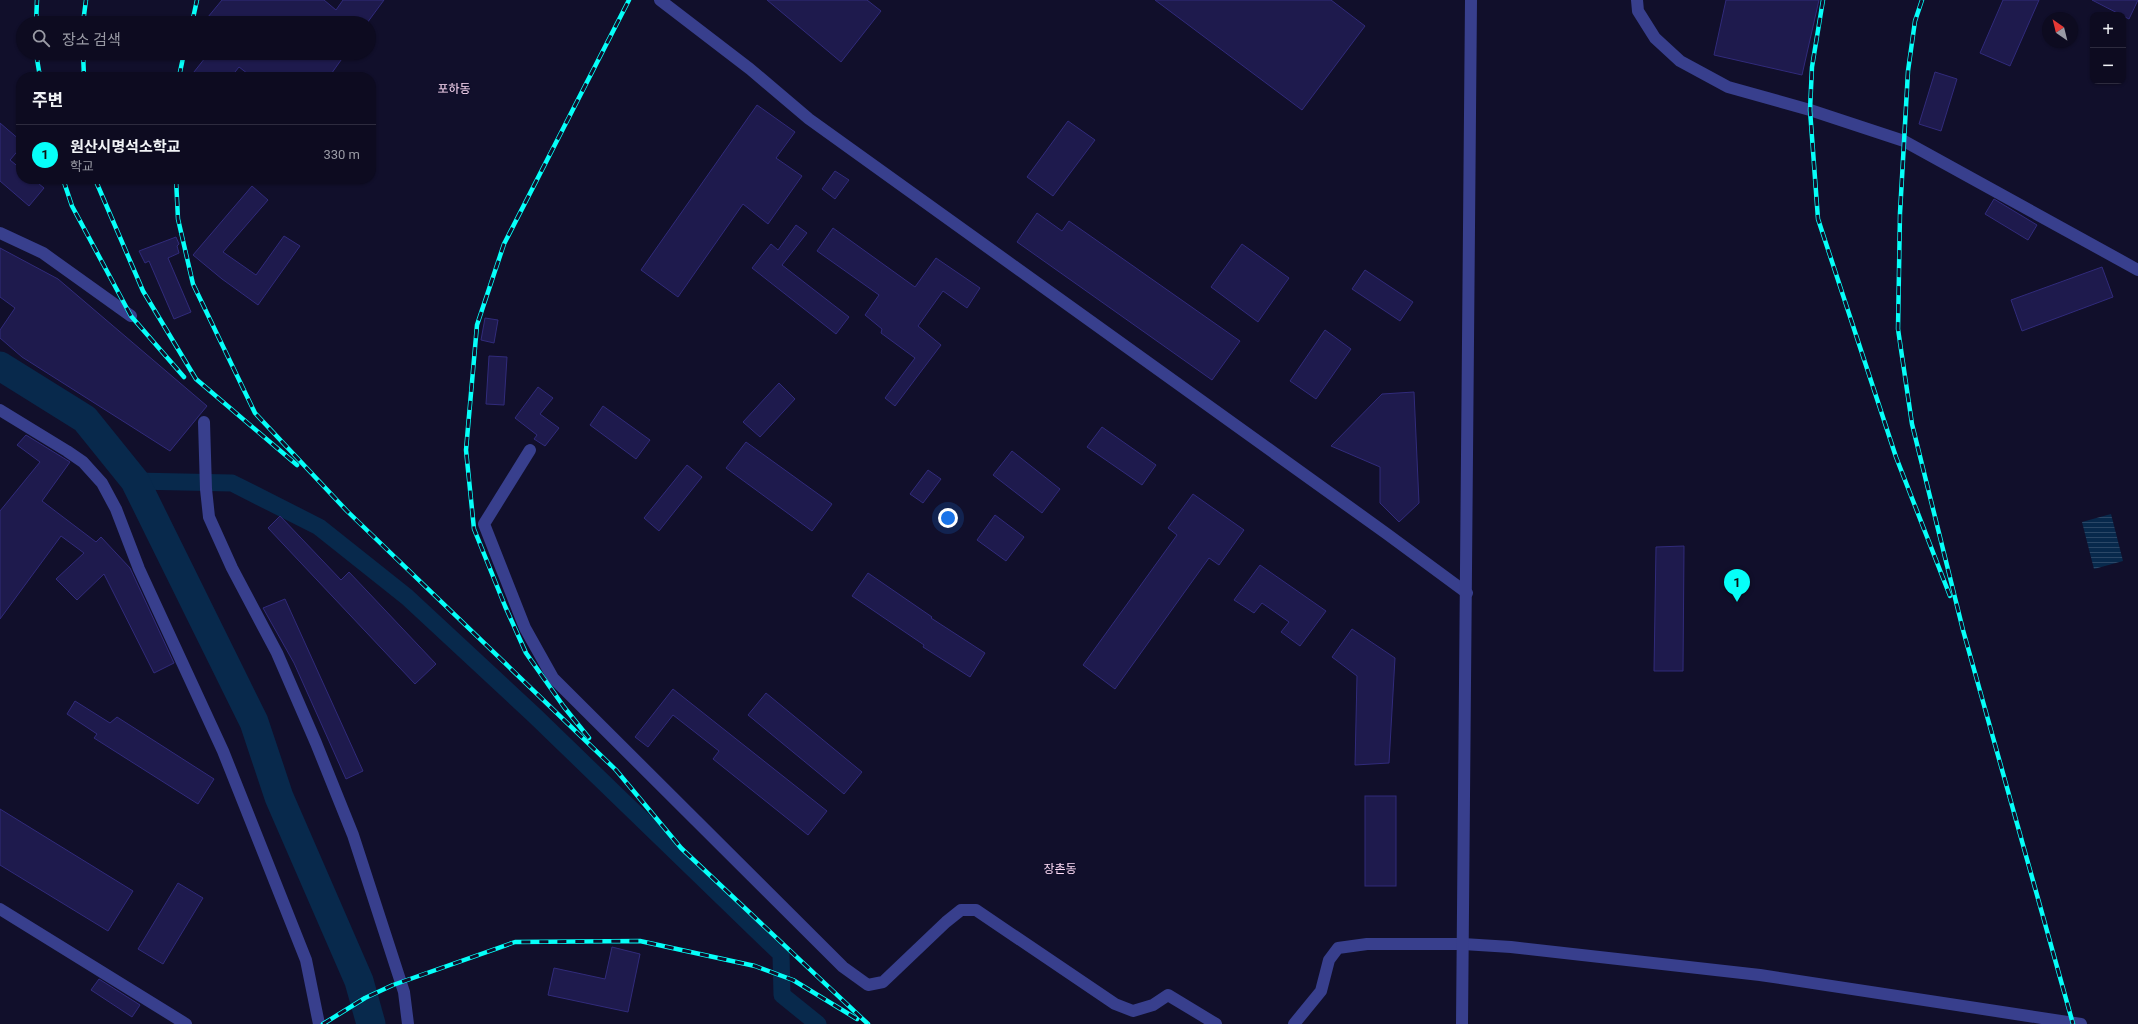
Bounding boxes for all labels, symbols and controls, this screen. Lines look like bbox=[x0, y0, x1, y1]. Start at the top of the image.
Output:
north arrow bbox=[2042, 12, 2078, 48]
map controls bbox=[2090, 12, 2126, 84]
button: + bbox=[2090, 12, 2126, 48]
search box bbox=[16, 16, 376, 60]
icon: search bbox=[30, 27, 52, 49]
text: 장소 검색 bbox=[62, 31, 121, 49]
button: − bbox=[2090, 48, 2126, 84]
district label: 포하동 bbox=[437, 82, 471, 96]
text: 주변 bbox=[32, 90, 63, 110]
text: 원산시명석소학교 bbox=[70, 138, 180, 156]
text: 1 bbox=[41, 147, 49, 162]
text: 330 m bbox=[323, 147, 360, 162]
text: 학교 bbox=[70, 159, 94, 174]
your location bbox=[938, 508, 958, 528]
pin: 1 bbox=[1724, 569, 1750, 602]
district label: 장촌동 bbox=[1043, 862, 1077, 876]

